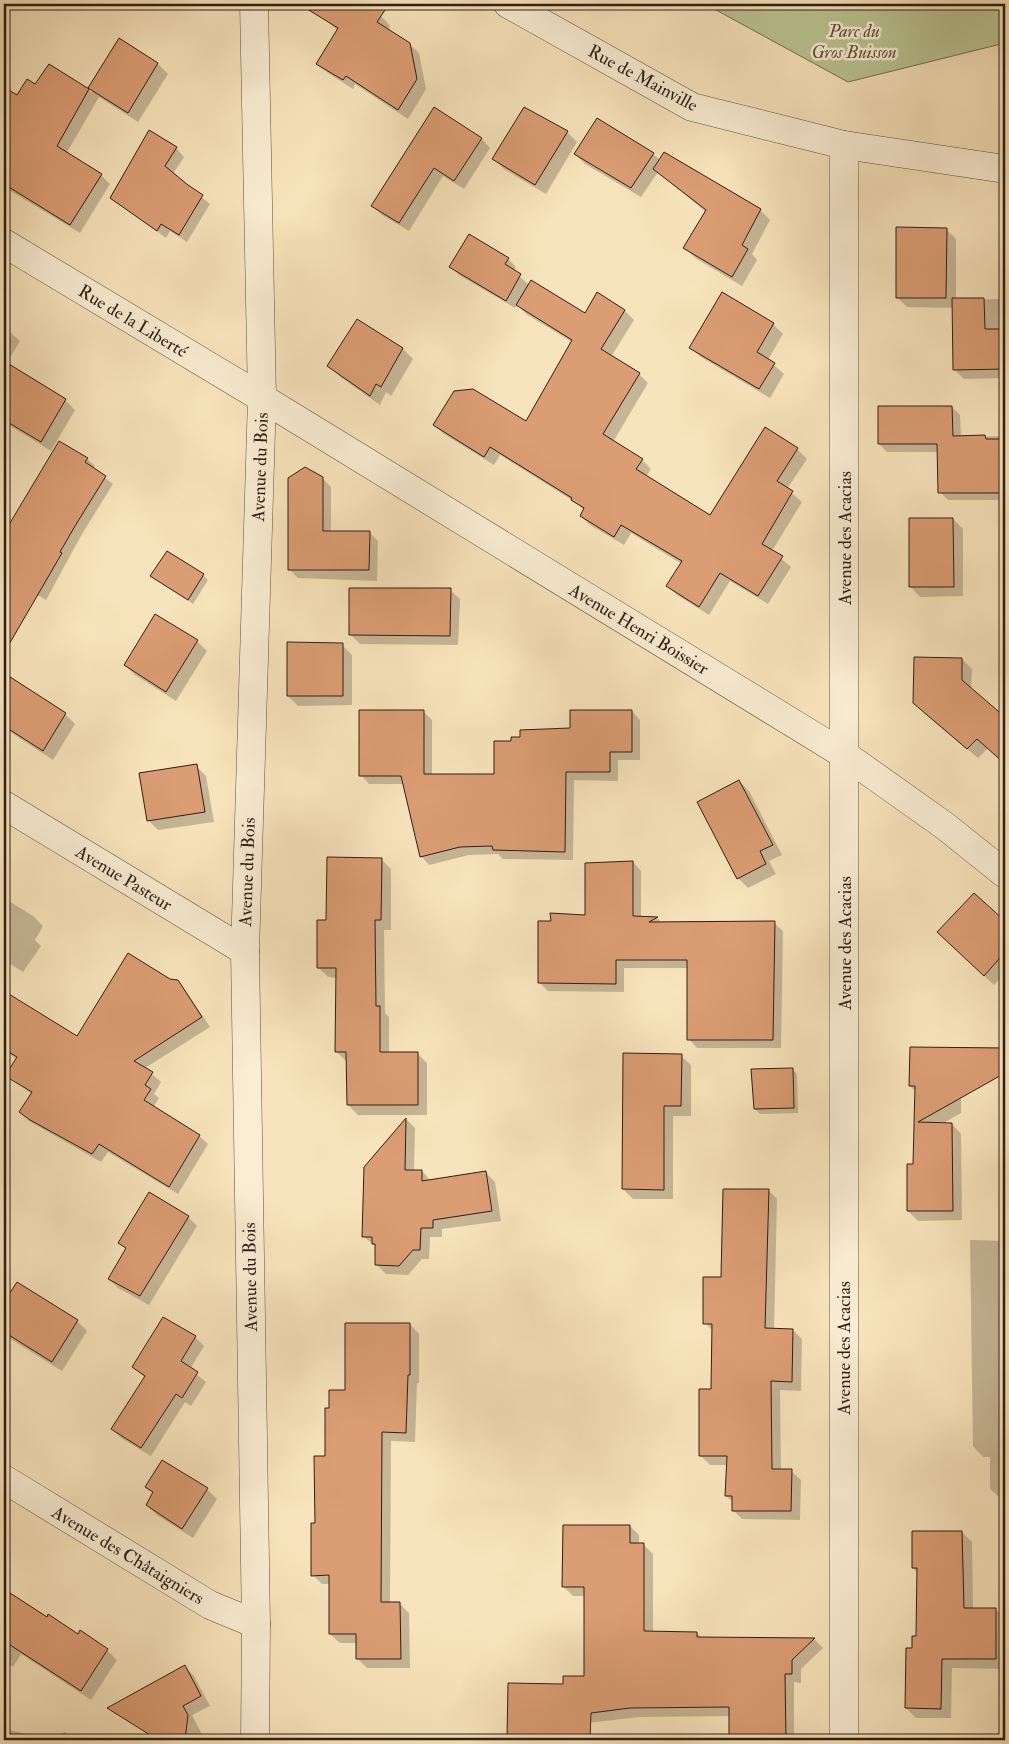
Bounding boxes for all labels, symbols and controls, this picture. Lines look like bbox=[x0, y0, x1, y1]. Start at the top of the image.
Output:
park label: Parc du Gros Buisson bbox=[811, 20, 897, 64]
street label: Rue de Mainville bbox=[584, 40, 702, 117]
street label: Rue de la Liberté bbox=[74, 280, 192, 363]
street label: Avenue du Bois bbox=[247, 412, 274, 523]
street label: Avenue des Acacias bbox=[834, 471, 857, 606]
street label: Avenue Henri Boissier bbox=[564, 578, 713, 680]
street label: Avenue du Bois bbox=[234, 817, 261, 928]
street label: Avenue Pasteur bbox=[70, 840, 177, 916]
street label: Avenue des Acacias bbox=[834, 876, 857, 1011]
street label: Avenue du Bois bbox=[238, 1222, 263, 1333]
street label: Avenue des Acacias bbox=[833, 1281, 856, 1416]
street label: Avenue des Châtaigniers bbox=[47, 1500, 208, 1610]

